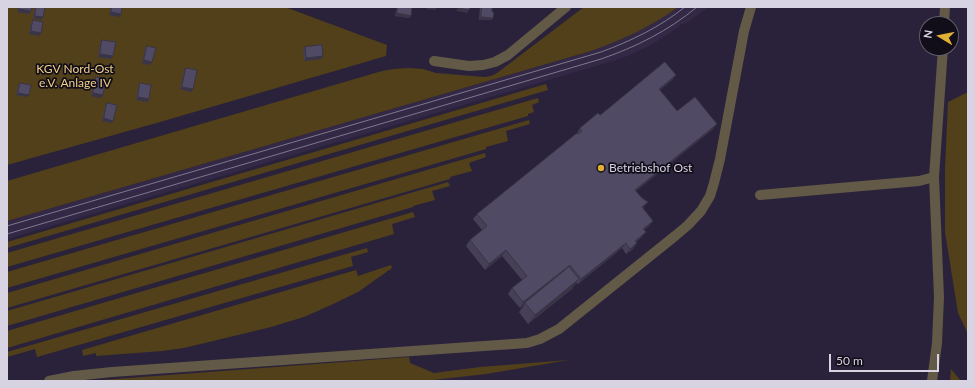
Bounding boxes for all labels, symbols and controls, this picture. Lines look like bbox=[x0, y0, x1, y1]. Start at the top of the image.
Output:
north arrow bbox=[919, 16, 959, 56]
text: N bbox=[921, 29, 935, 39]
park label: KGV Nord-Ost e.V. Anlage IV bbox=[36, 62, 114, 90]
place label: Betriebshof Ost bbox=[609, 161, 692, 175]
marker: Betriebshof Ost bbox=[596, 163, 606, 173]
scale bar bbox=[831, 346, 941, 372]
text: 50 m bbox=[836, 353, 863, 368]

